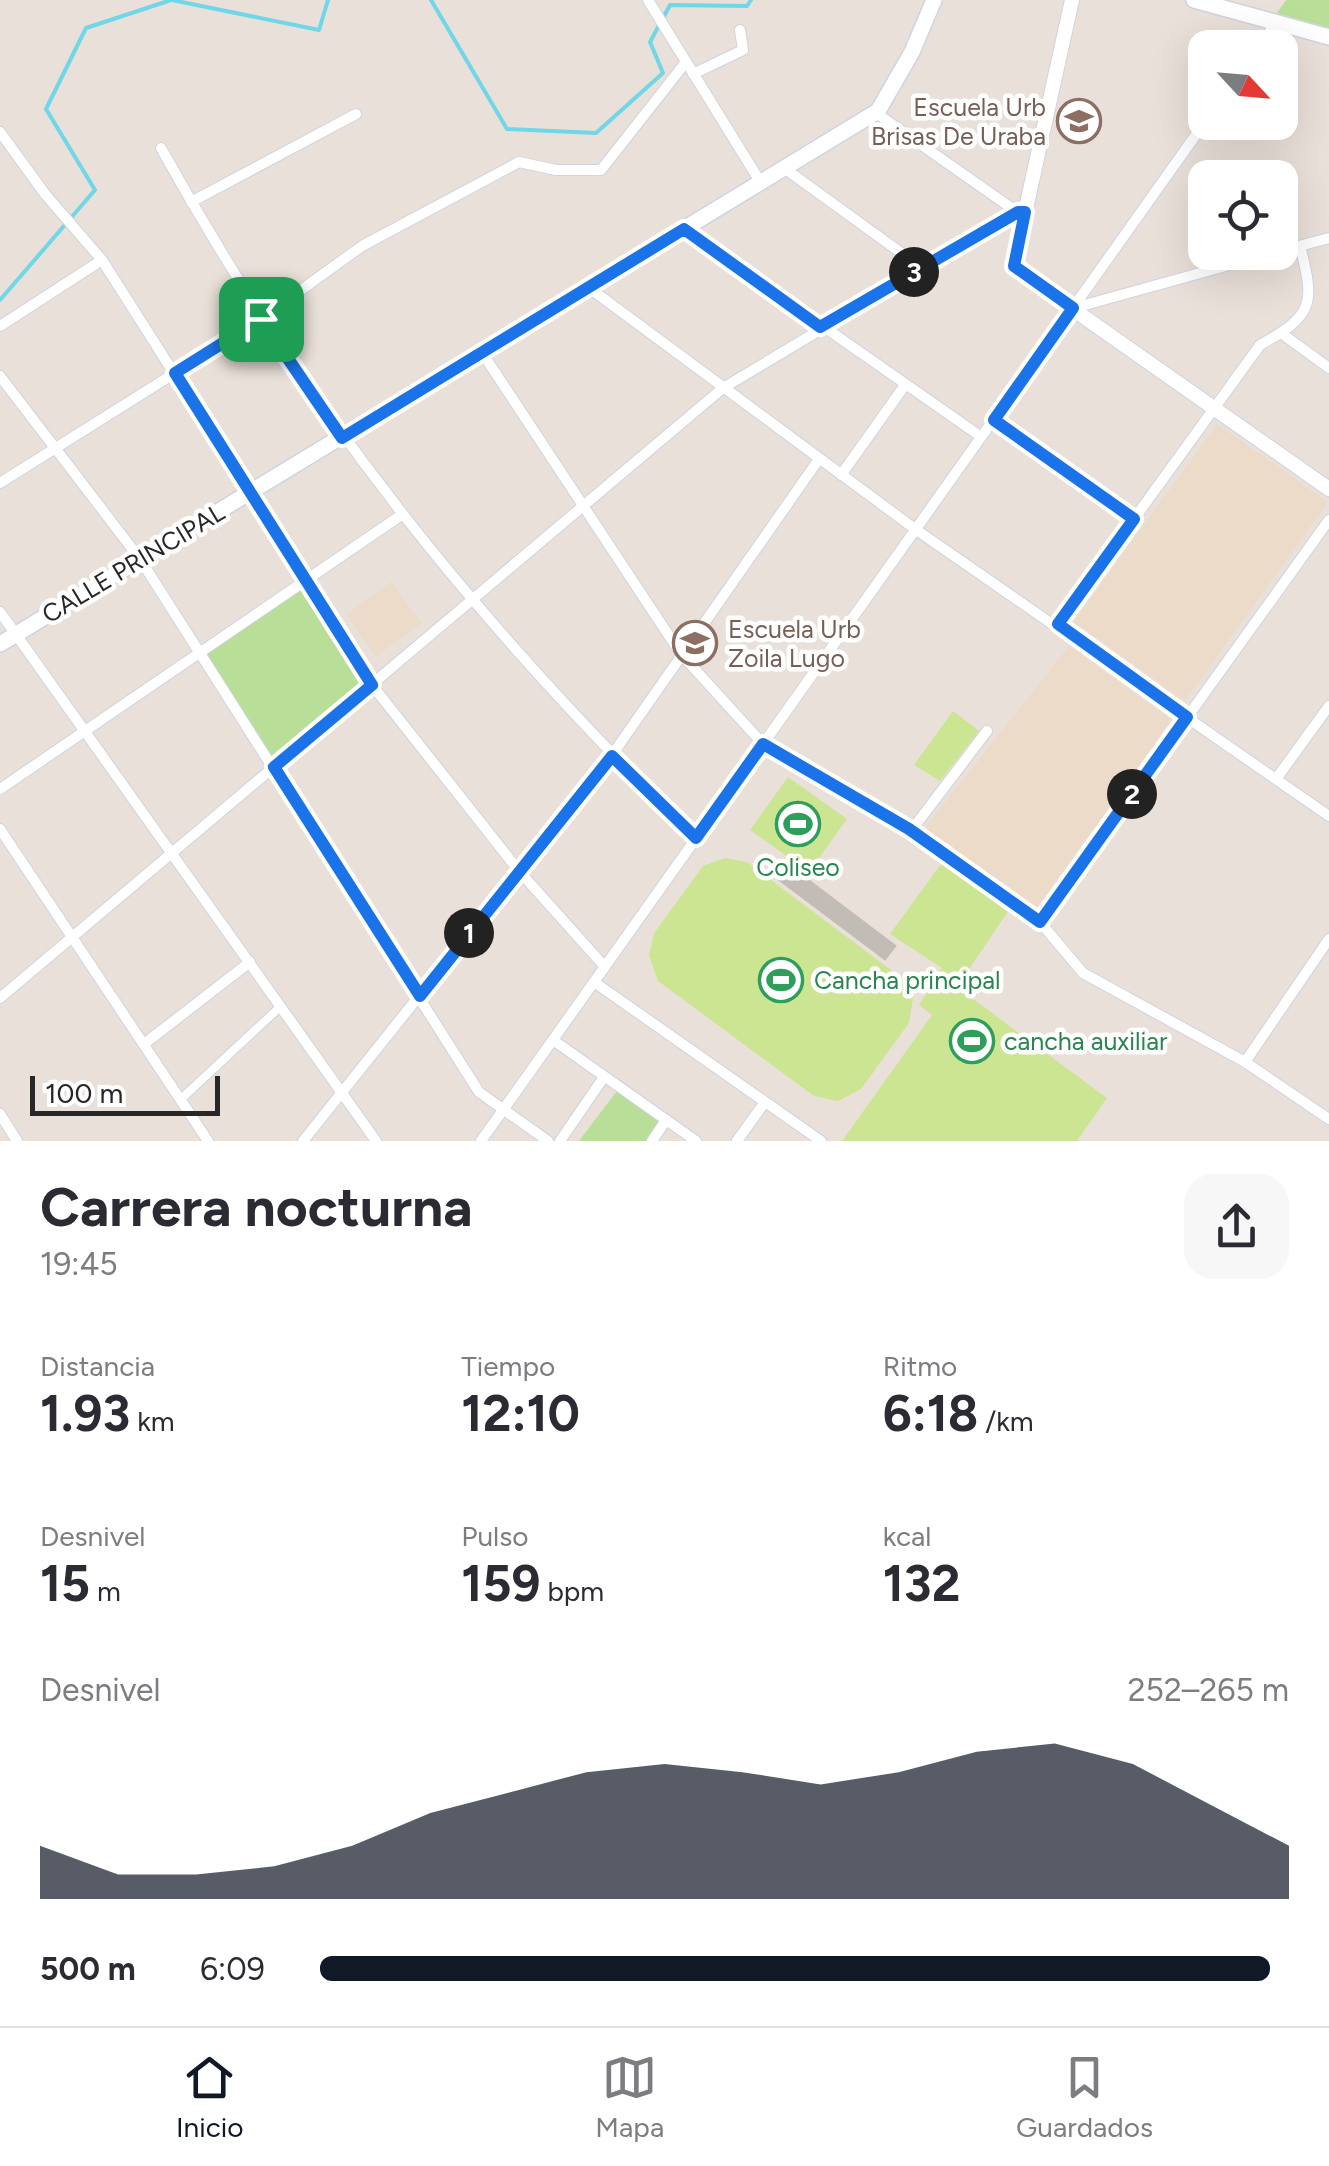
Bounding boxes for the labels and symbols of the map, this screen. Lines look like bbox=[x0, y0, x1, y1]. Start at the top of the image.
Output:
north arrow bbox=[1188, 30, 1298, 140]
place label: Escuela Urb Brisas De Uraba bbox=[871, 92, 1046, 151]
school or university icon: Escuela Urb Brisas De Uraba bbox=[1056, 98, 1102, 144]
pin: 3 bbox=[889, 247, 939, 297]
pin bbox=[219, 277, 304, 362]
street label: CALLE PRINCIPAL bbox=[36, 497, 230, 629]
place label: Escuela Urb Zoila Lugo bbox=[728, 614, 861, 673]
school or university icon: Escuela Urb Zoila Lugo bbox=[672, 620, 718, 666]
pin: 2 bbox=[1107, 769, 1157, 819]
sports icon: Coliseo bbox=[775, 801, 821, 847]
place label: Coliseo bbox=[756, 852, 840, 882]
pin: 1 bbox=[444, 908, 494, 958]
sports icon: Cancha principal bbox=[758, 957, 804, 1003]
place label: Cancha principal bbox=[814, 965, 1000, 995]
sports icon: cancha auxiliar bbox=[949, 1018, 995, 1064]
place label: cancha auxiliar bbox=[1004, 1026, 1168, 1056]
scale bar bbox=[30, 1071, 220, 1116]

